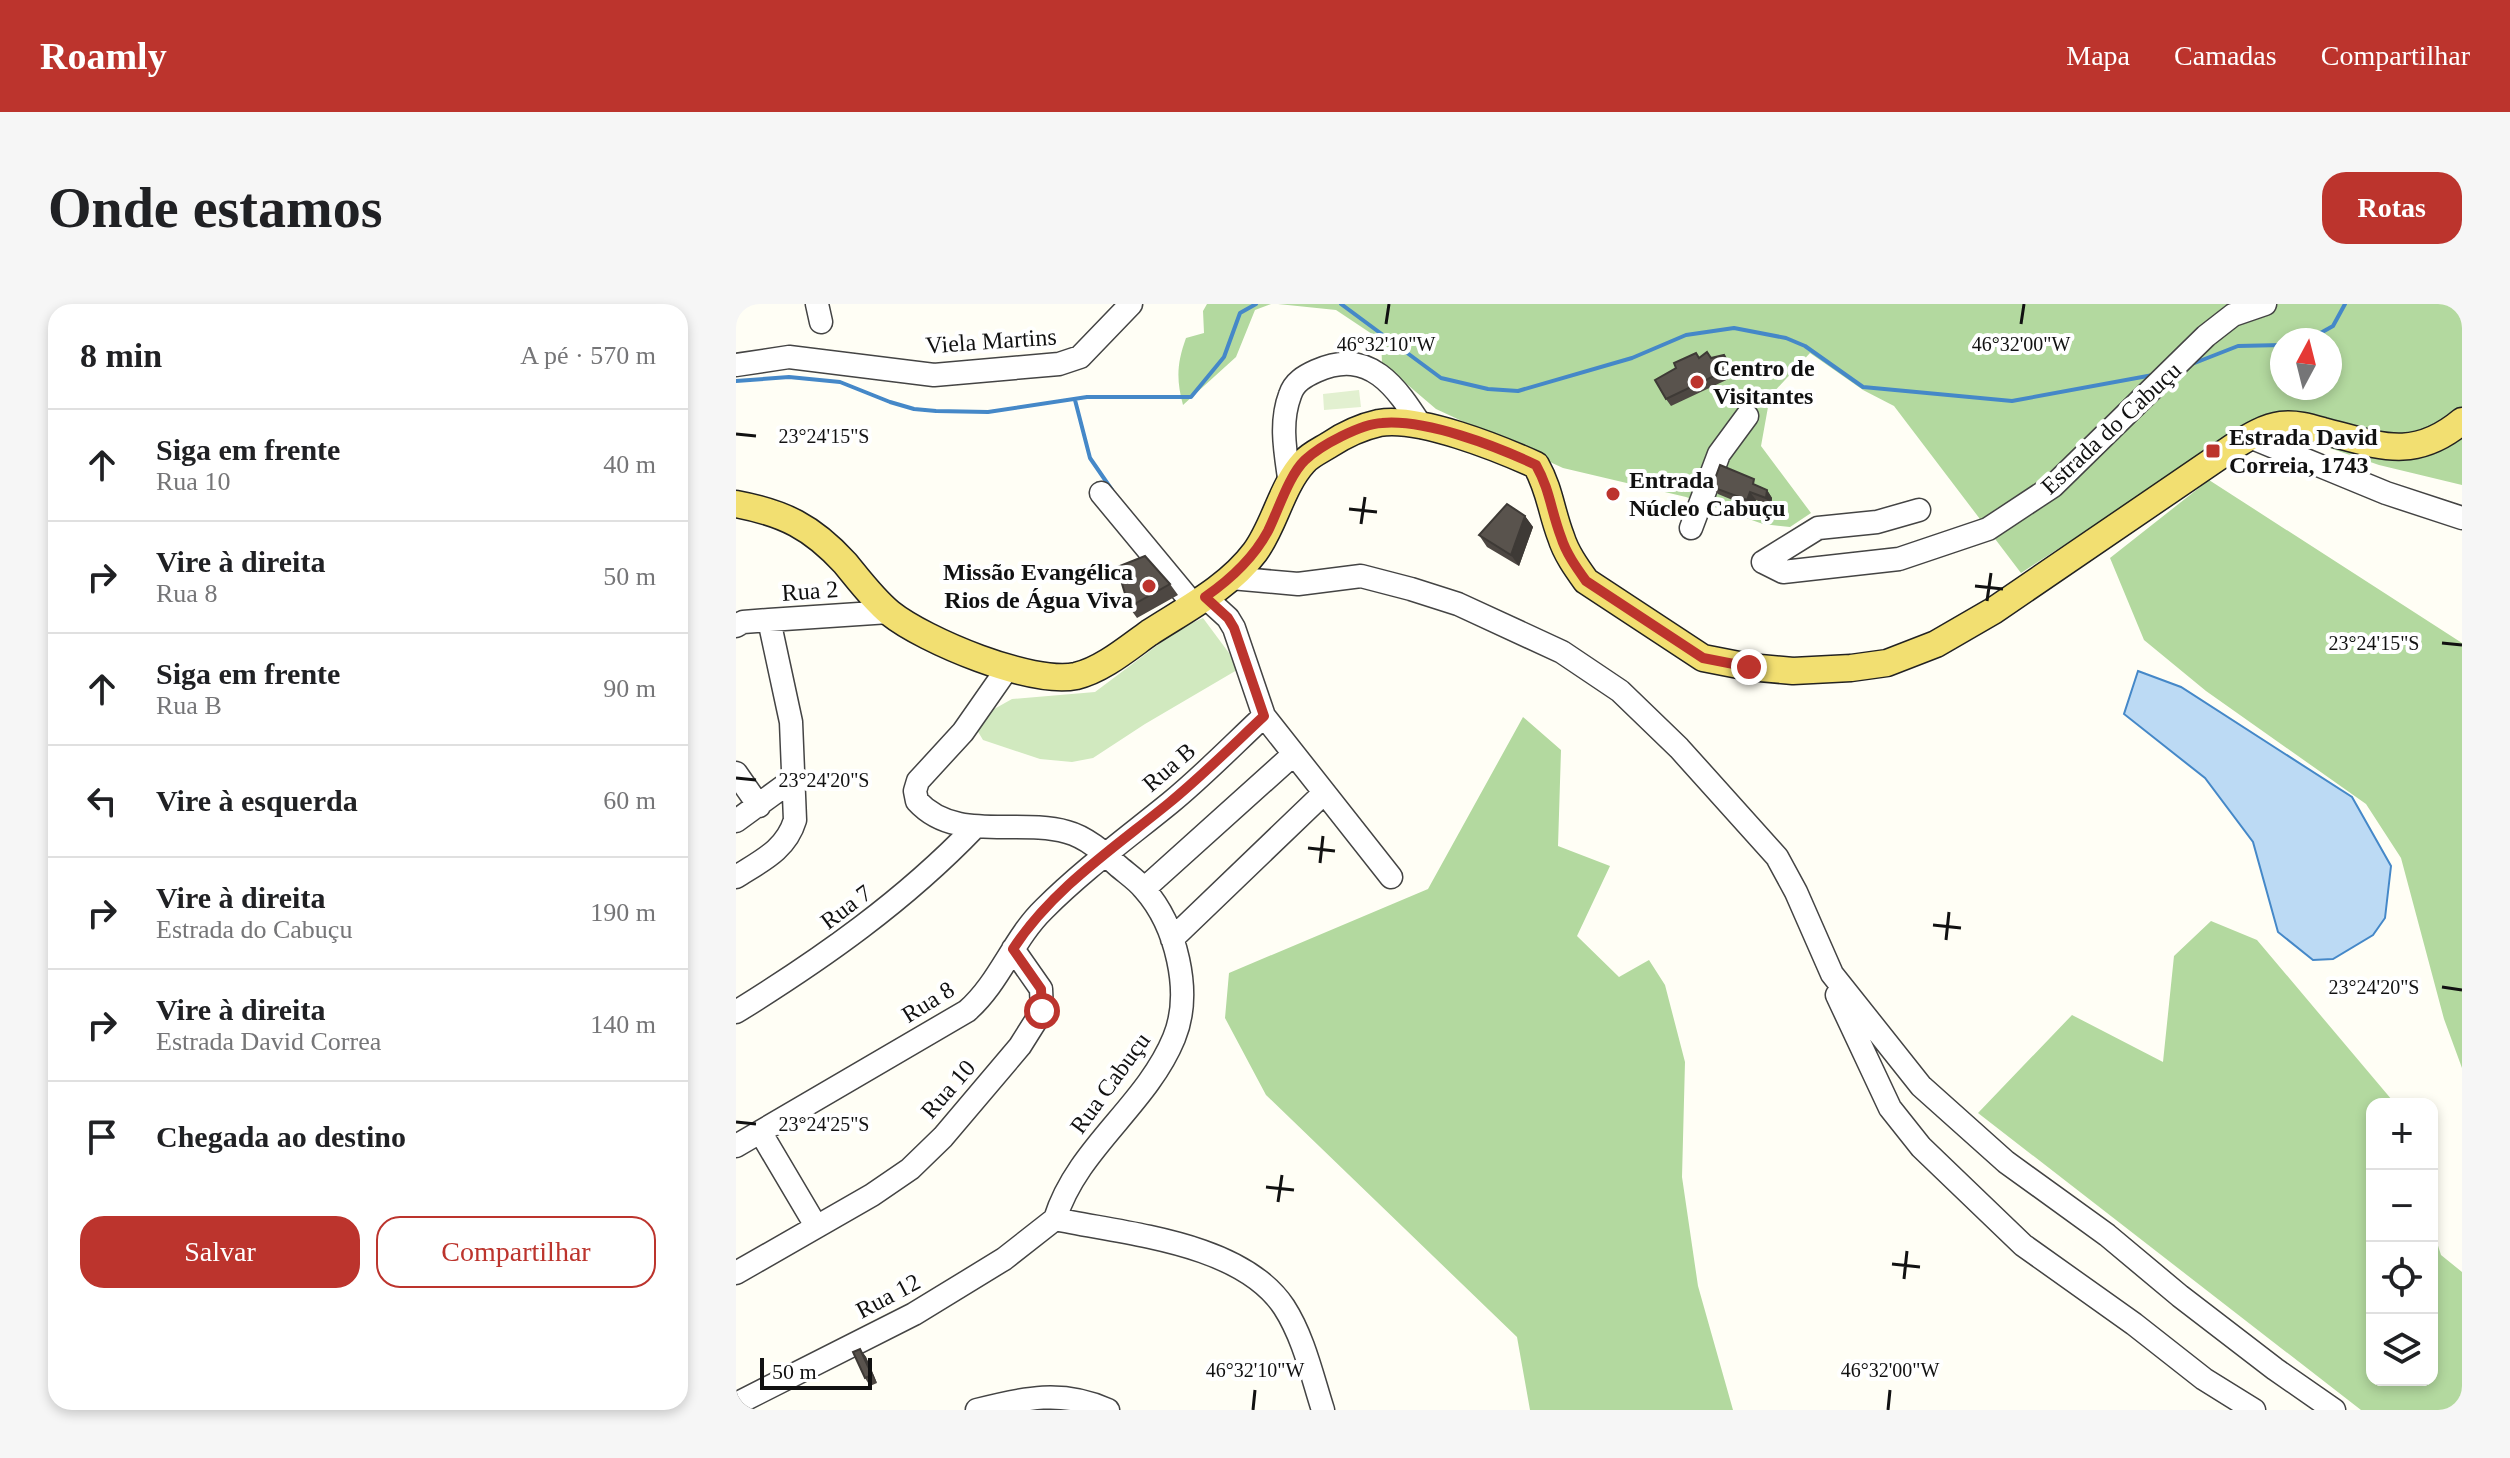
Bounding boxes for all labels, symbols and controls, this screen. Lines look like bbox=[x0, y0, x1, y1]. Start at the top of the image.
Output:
text: Roamly bbox=[40, 35, 167, 77]
text: Mapa bbox=[2066, 40, 2130, 71]
text: Camadas bbox=[2174, 40, 2277, 71]
text: Compartilhar bbox=[2321, 40, 2470, 71]
button: Rotas bbox=[2322, 172, 2462, 244]
text: Onde estamos bbox=[48, 177, 382, 239]
street label: Viela Martins bbox=[925, 323, 1057, 359]
north arrow bbox=[2270, 328, 2342, 400]
text: 46°32'10"W bbox=[1337, 333, 1435, 355]
text: 46°32'00"W bbox=[1972, 333, 2070, 355]
text: 8 min bbox=[80, 337, 162, 374]
text: A pé · 570 m bbox=[520, 341, 656, 370]
place label: Centro de Visitantes bbox=[1713, 355, 1815, 409]
street label: Estrada do Cabuçu bbox=[2036, 357, 2186, 499]
marker: Centro de Visitantes bbox=[1688, 373, 1706, 391]
place label: Estrada David Correia, 1743 bbox=[2229, 424, 2378, 478]
text: 23°24'15"S bbox=[779, 425, 869, 447]
text: Siga em frente bbox=[156, 433, 340, 466]
marker: Estrada David Correia, 1743 bbox=[2204, 442, 2222, 460]
icon: ahead bbox=[80, 443, 124, 487]
text: 40 m bbox=[603, 450, 656, 479]
text: Rua 10 bbox=[156, 467, 230, 496]
place label: Entrada Núcleo Cabuçu bbox=[1629, 467, 1786, 521]
marker: Entrada Núcleo Cabuçu bbox=[1604, 485, 1622, 503]
text: Vire à direita bbox=[156, 545, 325, 578]
icon: right bbox=[80, 555, 124, 599]
place label: Missão Evangélica Rios de Água Viva bbox=[943, 559, 1133, 613]
text: 50 m bbox=[603, 562, 656, 591]
street label: Rua 2 bbox=[781, 576, 839, 606]
marker: Missão Evangélica Rios de Água Viva bbox=[1140, 577, 1158, 595]
text: Rua 8 bbox=[156, 579, 217, 608]
text: 23°24'15"S bbox=[2329, 632, 2419, 654]
route end bbox=[1731, 649, 1767, 685]
text: Siga em frente bbox=[156, 657, 340, 690]
icon: ahead bbox=[80, 667, 124, 711]
text: 90 m bbox=[603, 674, 656, 703]
text: Rua B bbox=[156, 691, 222, 720]
street label: Rua B bbox=[1138, 737, 1200, 797]
text: 23°24'20"S bbox=[779, 769, 869, 791]
icon: left bbox=[80, 779, 124, 823]
text: Vire à esquerda bbox=[156, 784, 358, 817]
text: 60 m bbox=[603, 786, 656, 815]
street label: Rua 7 bbox=[816, 880, 876, 934]
text: Vire à direita bbox=[156, 881, 325, 914]
icon: right bbox=[80, 891, 124, 935]
text: 190 m bbox=[590, 898, 656, 927]
text: Estrada do Cabuçu bbox=[156, 915, 352, 944]
street label: Rua 8 bbox=[897, 976, 959, 1028]
text: 23°24'20"S bbox=[2329, 976, 2419, 998]
text: Vire à direita bbox=[156, 993, 325, 1026]
route start bbox=[1024, 993, 1060, 1029]
icon: right bbox=[80, 1003, 124, 1047]
text: 140 m bbox=[590, 1010, 656, 1039]
text: Estrada David Correa bbox=[156, 1027, 381, 1056]
street label: Rua Cabuçu bbox=[1065, 1028, 1155, 1138]
street label: Rua 10 bbox=[916, 1055, 980, 1123]
map controls bbox=[2366, 1098, 2438, 1386]
button: + bbox=[2366, 1098, 2438, 1170]
text: 23°24'25"S bbox=[779, 1113, 869, 1135]
icon: arrive bbox=[80, 1115, 124, 1159]
text: Chegada ao destino bbox=[156, 1120, 406, 1153]
button: − bbox=[2366, 1170, 2438, 1242]
button: Salvar bbox=[80, 1216, 360, 1288]
button: Compartilhar bbox=[376, 1216, 656, 1288]
button: locate bbox=[2366, 1242, 2438, 1314]
street label: Rua 12 bbox=[852, 1268, 924, 1324]
button: layers bbox=[2366, 1314, 2438, 1386]
scale bar bbox=[760, 1354, 872, 1390]
text: 50 m bbox=[772, 1359, 817, 1384]
text: 46°32'10"W bbox=[1206, 1359, 1304, 1381]
text: 46°32'00"W bbox=[1841, 1359, 1939, 1381]

